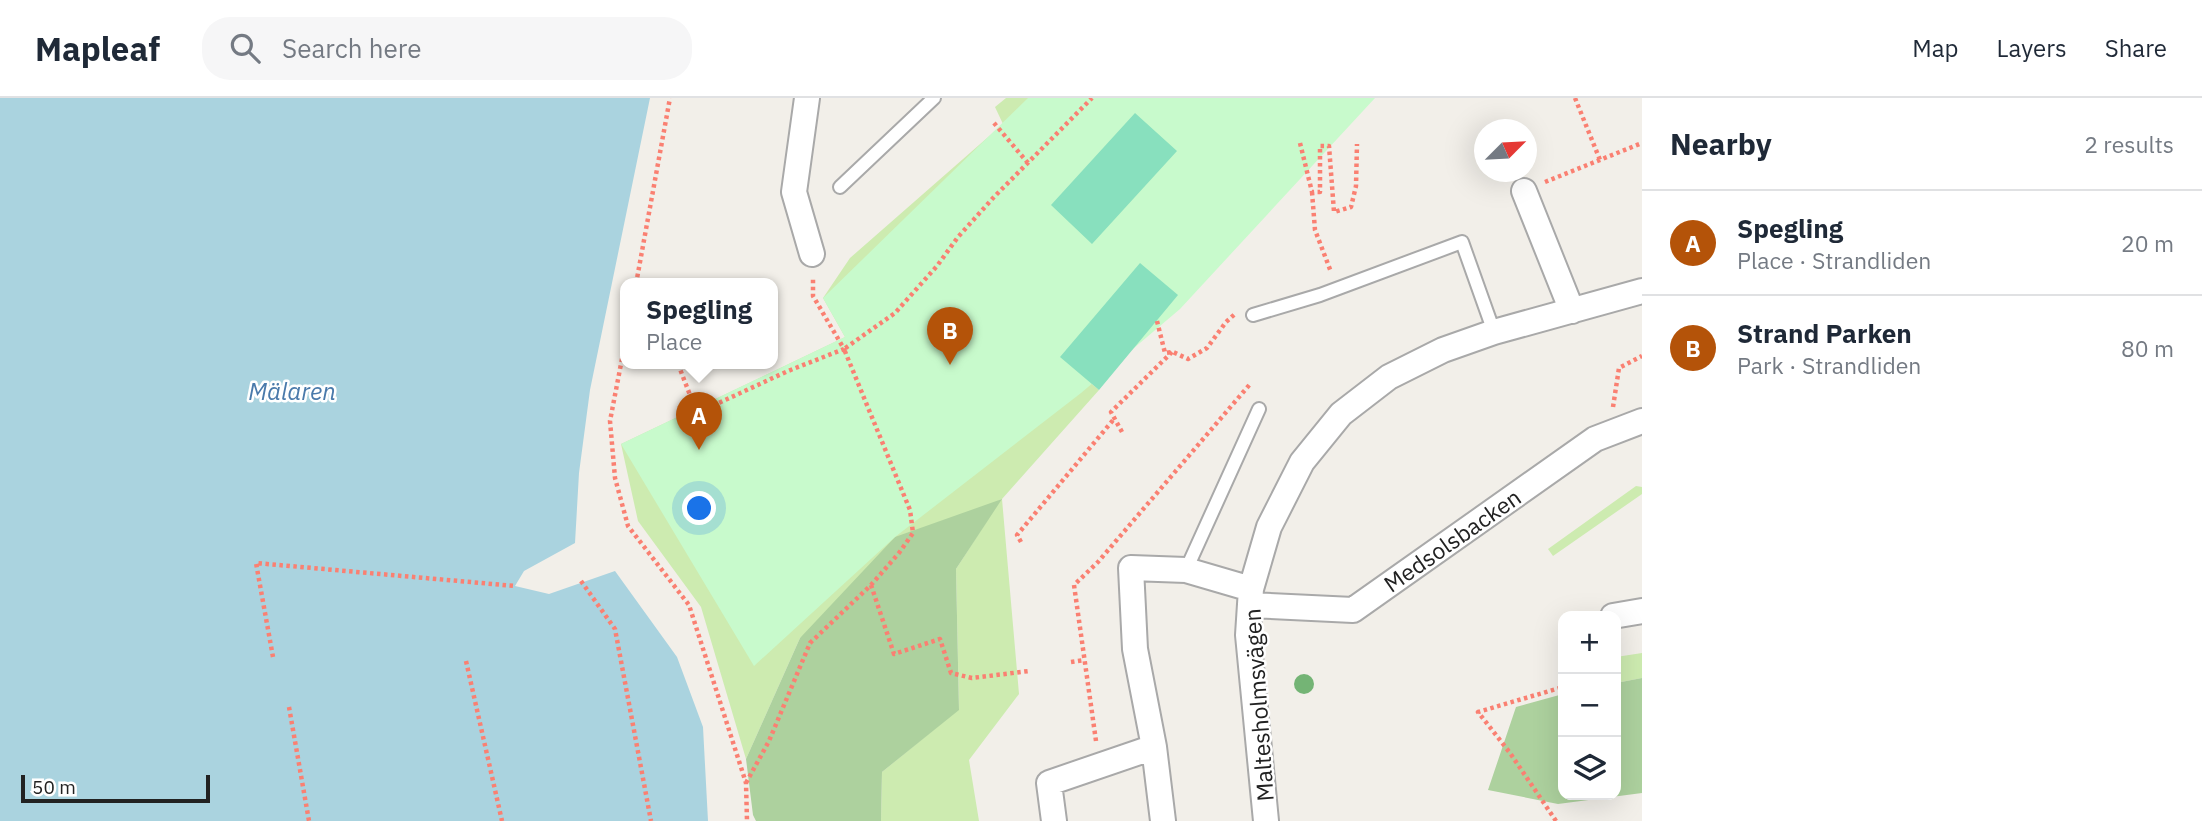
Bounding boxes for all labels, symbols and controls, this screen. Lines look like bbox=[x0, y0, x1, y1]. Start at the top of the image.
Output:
search box bbox=[202, 17, 692, 80]
text: Mapleaf bbox=[35, 27, 160, 70]
icon: search bbox=[226, 29, 264, 67]
text: Search here bbox=[282, 31, 422, 65]
text: Map bbox=[1912, 32, 1959, 64]
text: Layers bbox=[1997, 32, 2067, 64]
text: Share bbox=[2105, 32, 2167, 64]
north arrow bbox=[1474, 119, 1537, 182]
text: Nearby bbox=[1670, 124, 1772, 163]
text: 2 results bbox=[2084, 129, 2174, 159]
text: Spegling bbox=[1737, 211, 1843, 245]
text: A bbox=[1685, 228, 1701, 258]
text: 20 m bbox=[2121, 228, 2174, 258]
text: Place · Strandliden bbox=[1737, 245, 1931, 275]
popup bbox=[620, 278, 778, 369]
text: Spegling bbox=[646, 292, 752, 326]
pin: B bbox=[927, 307, 973, 365]
text: Strand Parken bbox=[1737, 316, 1912, 350]
text: Place bbox=[646, 326, 702, 356]
text: B bbox=[1685, 333, 1701, 363]
text: 80 m bbox=[2121, 333, 2174, 363]
text: Park · Strandliden bbox=[1737, 350, 1921, 380]
water label: Mälaren bbox=[248, 375, 336, 407]
pin: A bbox=[676, 392, 722, 450]
street label: Medsolsbacken bbox=[1378, 482, 1526, 598]
your location bbox=[682, 491, 716, 525]
street label: Maltesholmsvägen bbox=[1236, 608, 1280, 802]
map controls bbox=[1558, 611, 1621, 800]
button: + bbox=[1558, 611, 1621, 674]
button: − bbox=[1558, 674, 1621, 737]
button: layers bbox=[1558, 737, 1621, 800]
scale bar bbox=[21, 772, 210, 804]
text: 50 m bbox=[32, 775, 76, 799]

